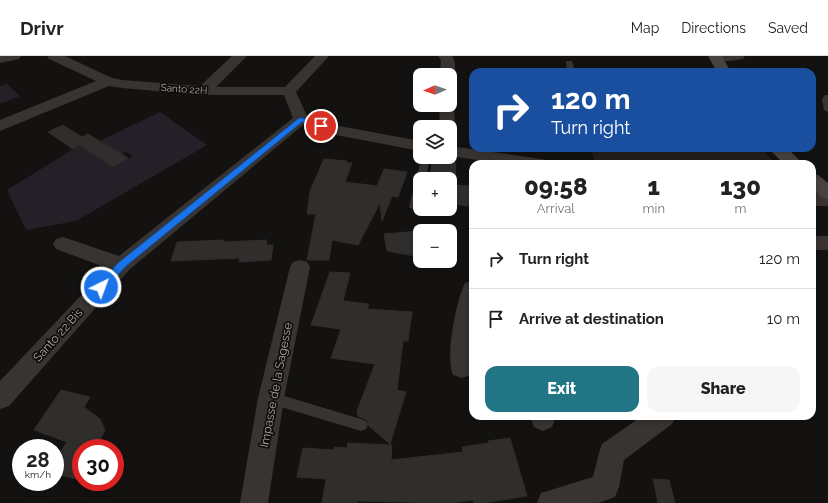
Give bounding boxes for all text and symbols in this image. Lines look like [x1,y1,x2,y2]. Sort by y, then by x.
text: Drivr [20,17,64,39]
text: Map [631,20,659,36]
text: Directions [681,20,746,36]
text: Saved [768,20,808,36]
north arrow [413,68,457,112]
map controls [413,68,457,268]
street label: Santo 22H [160,82,208,96]
text: 120 m [551,83,631,116]
icon: right [485,84,537,136]
pin [304,109,338,143]
icon: arrive [310,115,332,137]
text: Turn right [551,117,630,138]
button: layers [413,120,457,164]
button: + [413,172,457,216]
text: 09:58 [524,172,588,201]
text: 1 [648,172,660,201]
text: 130 [720,172,761,201]
text: Arrival [537,201,575,216]
text: min [643,201,665,216]
text: m [735,201,746,216]
button: − [413,224,457,268]
icon: right [485,248,507,270]
text: Turn right [519,250,589,268]
text: 120 m [759,250,800,268]
position arrow [80,266,122,308]
street label: Santo 22 Bis [30,305,86,365]
icon: arrive [485,308,507,330]
text: Arrive at destination [519,310,664,328]
text: 10 m [767,310,800,328]
street label: Impasse de la Sagesse [257,321,295,449]
button: Exit [485,366,639,412]
button: Share [647,366,800,412]
speed limit sign: 30 [72,439,124,491]
text: 28 [26,448,50,472]
text: km/h [25,469,51,480]

